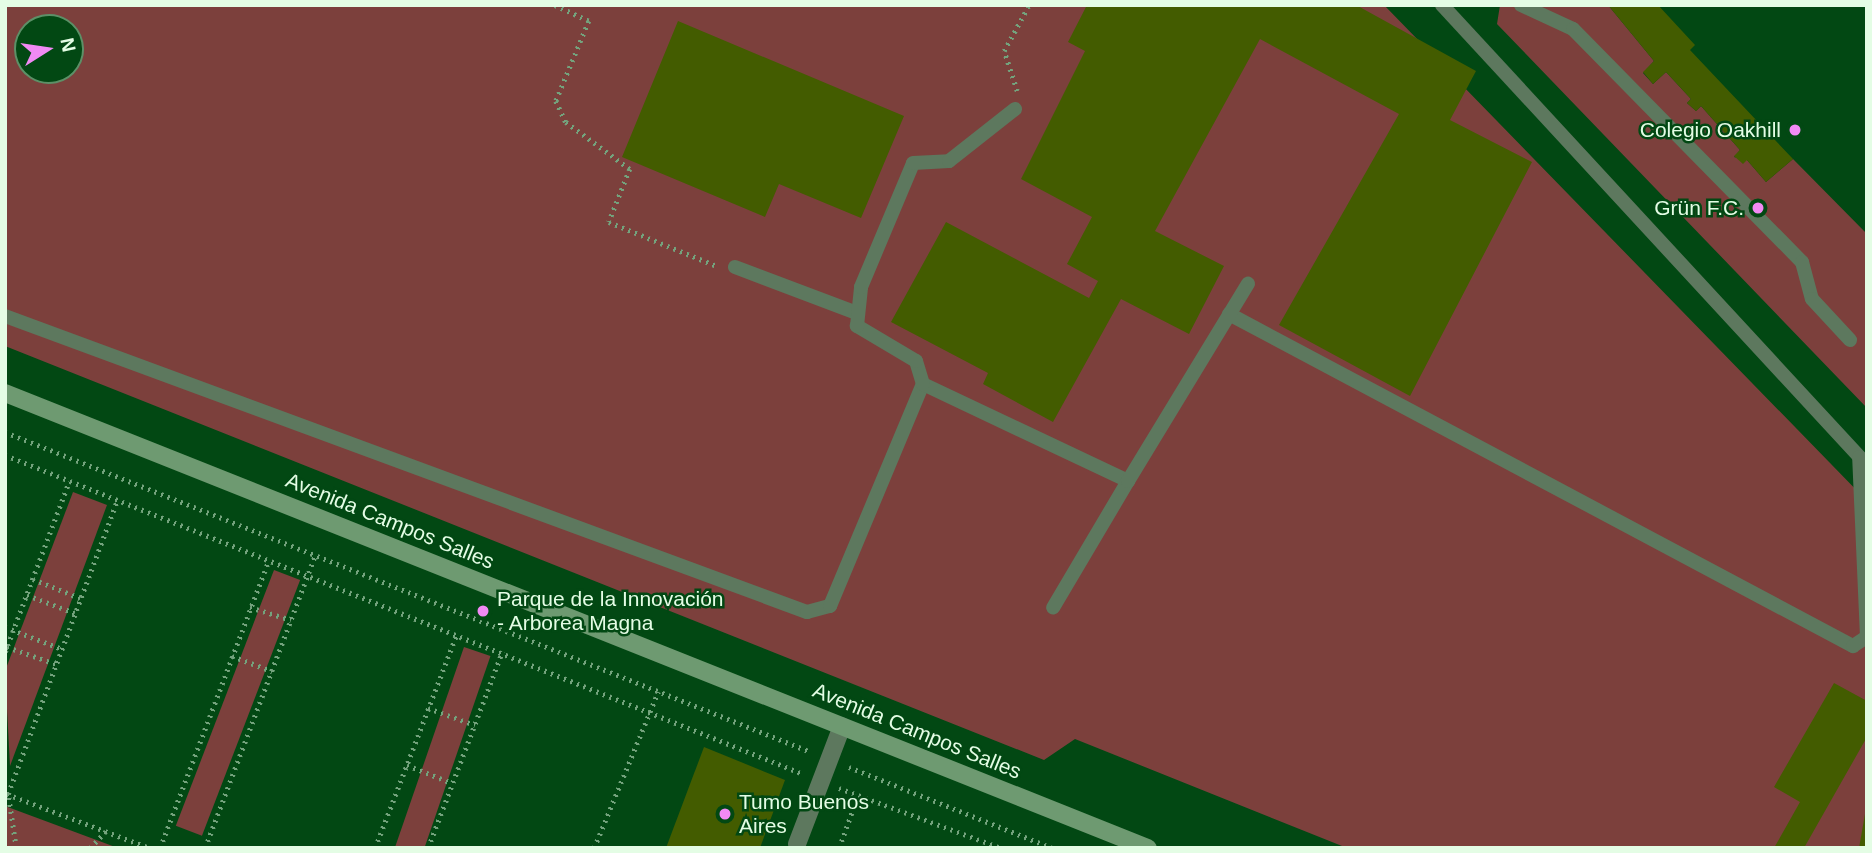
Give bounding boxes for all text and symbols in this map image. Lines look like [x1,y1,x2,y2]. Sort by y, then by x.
north arrow [14,14,84,84]
text: N [56,36,80,54]
place label: Colegio Oakhill [1640,117,1781,143]
marker: Colegio Oakhill [1787,122,1803,138]
place label: Grün F.C. [1654,195,1744,221]
marker: Grün F.C. [1750,200,1766,216]
street label: Avenida Campos Salles [282,468,498,574]
place label: Parque de la Innovación - Arborea Magna [497,586,723,636]
marker: Parque de la Innovación - Arborea Magna [475,603,491,619]
street label: Avenida Campos Salles [809,678,1025,784]
place label: Tumo Buenos Aires [739,789,869,839]
marker: Tumo Buenos Aires [717,806,733,822]

